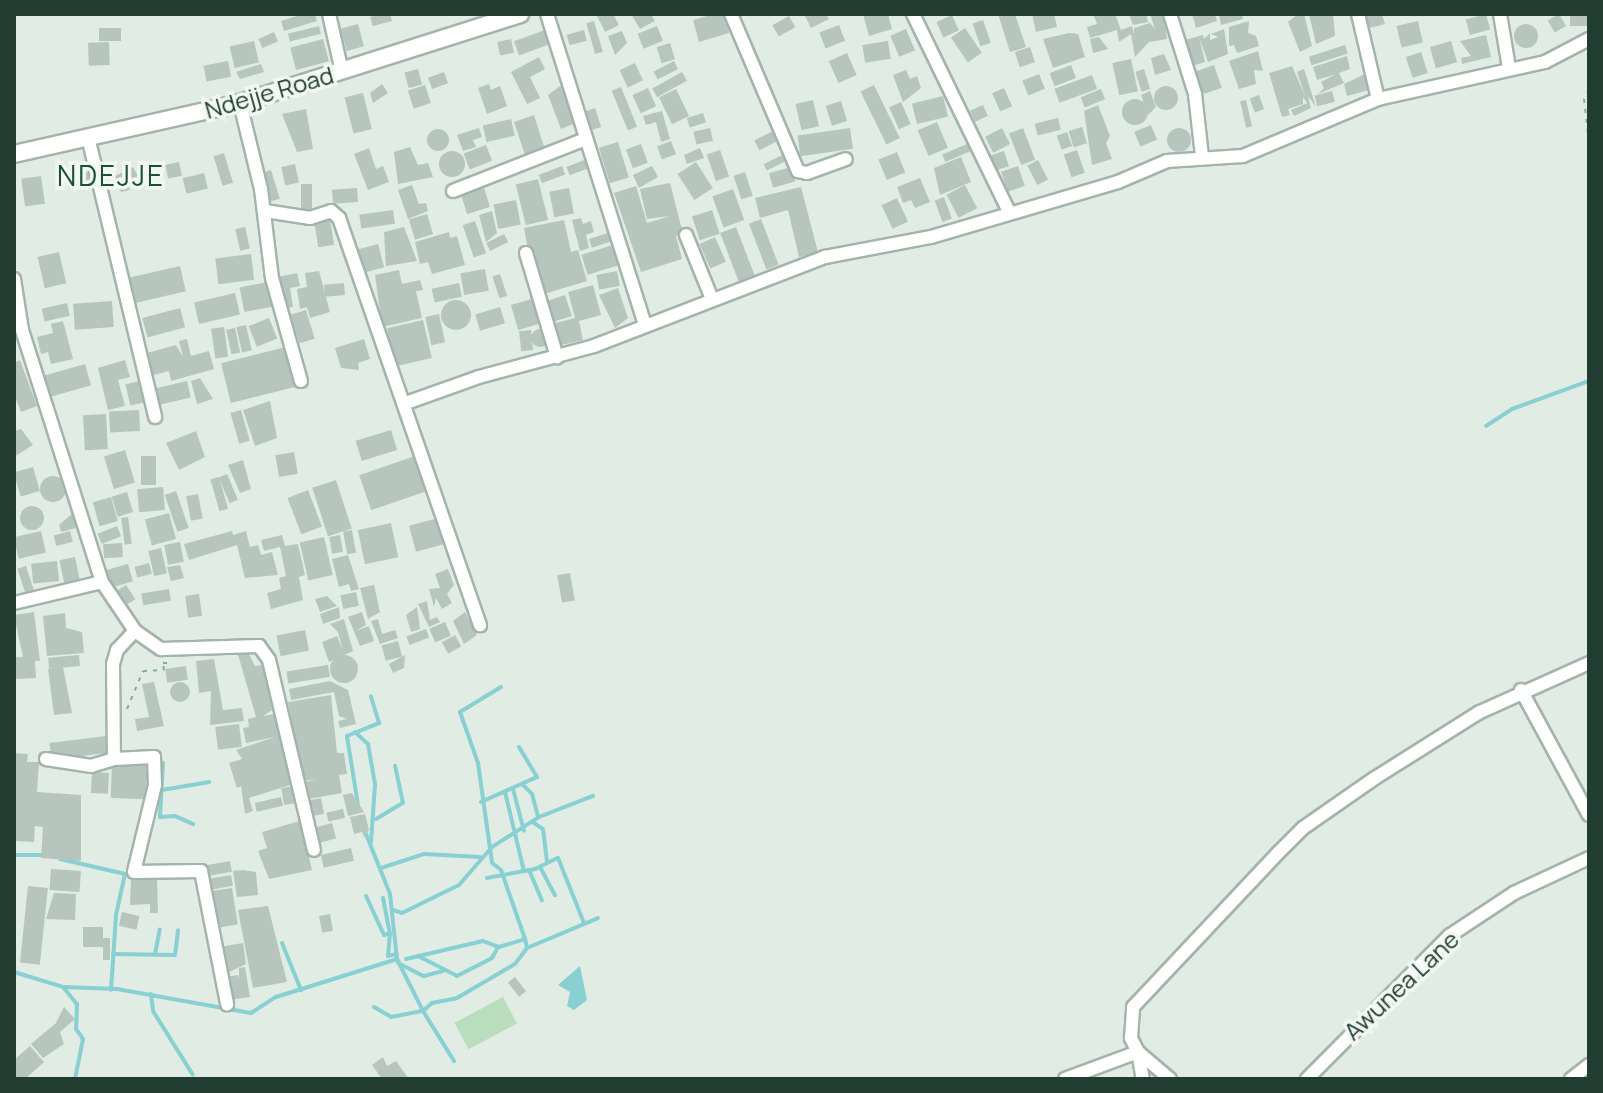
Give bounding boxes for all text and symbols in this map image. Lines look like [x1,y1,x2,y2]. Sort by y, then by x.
street label: Ndejje Road [201,60,337,124]
district label: NDEJJE [57,158,165,192]
street label: Awunea Lane [1337,924,1465,1046]

